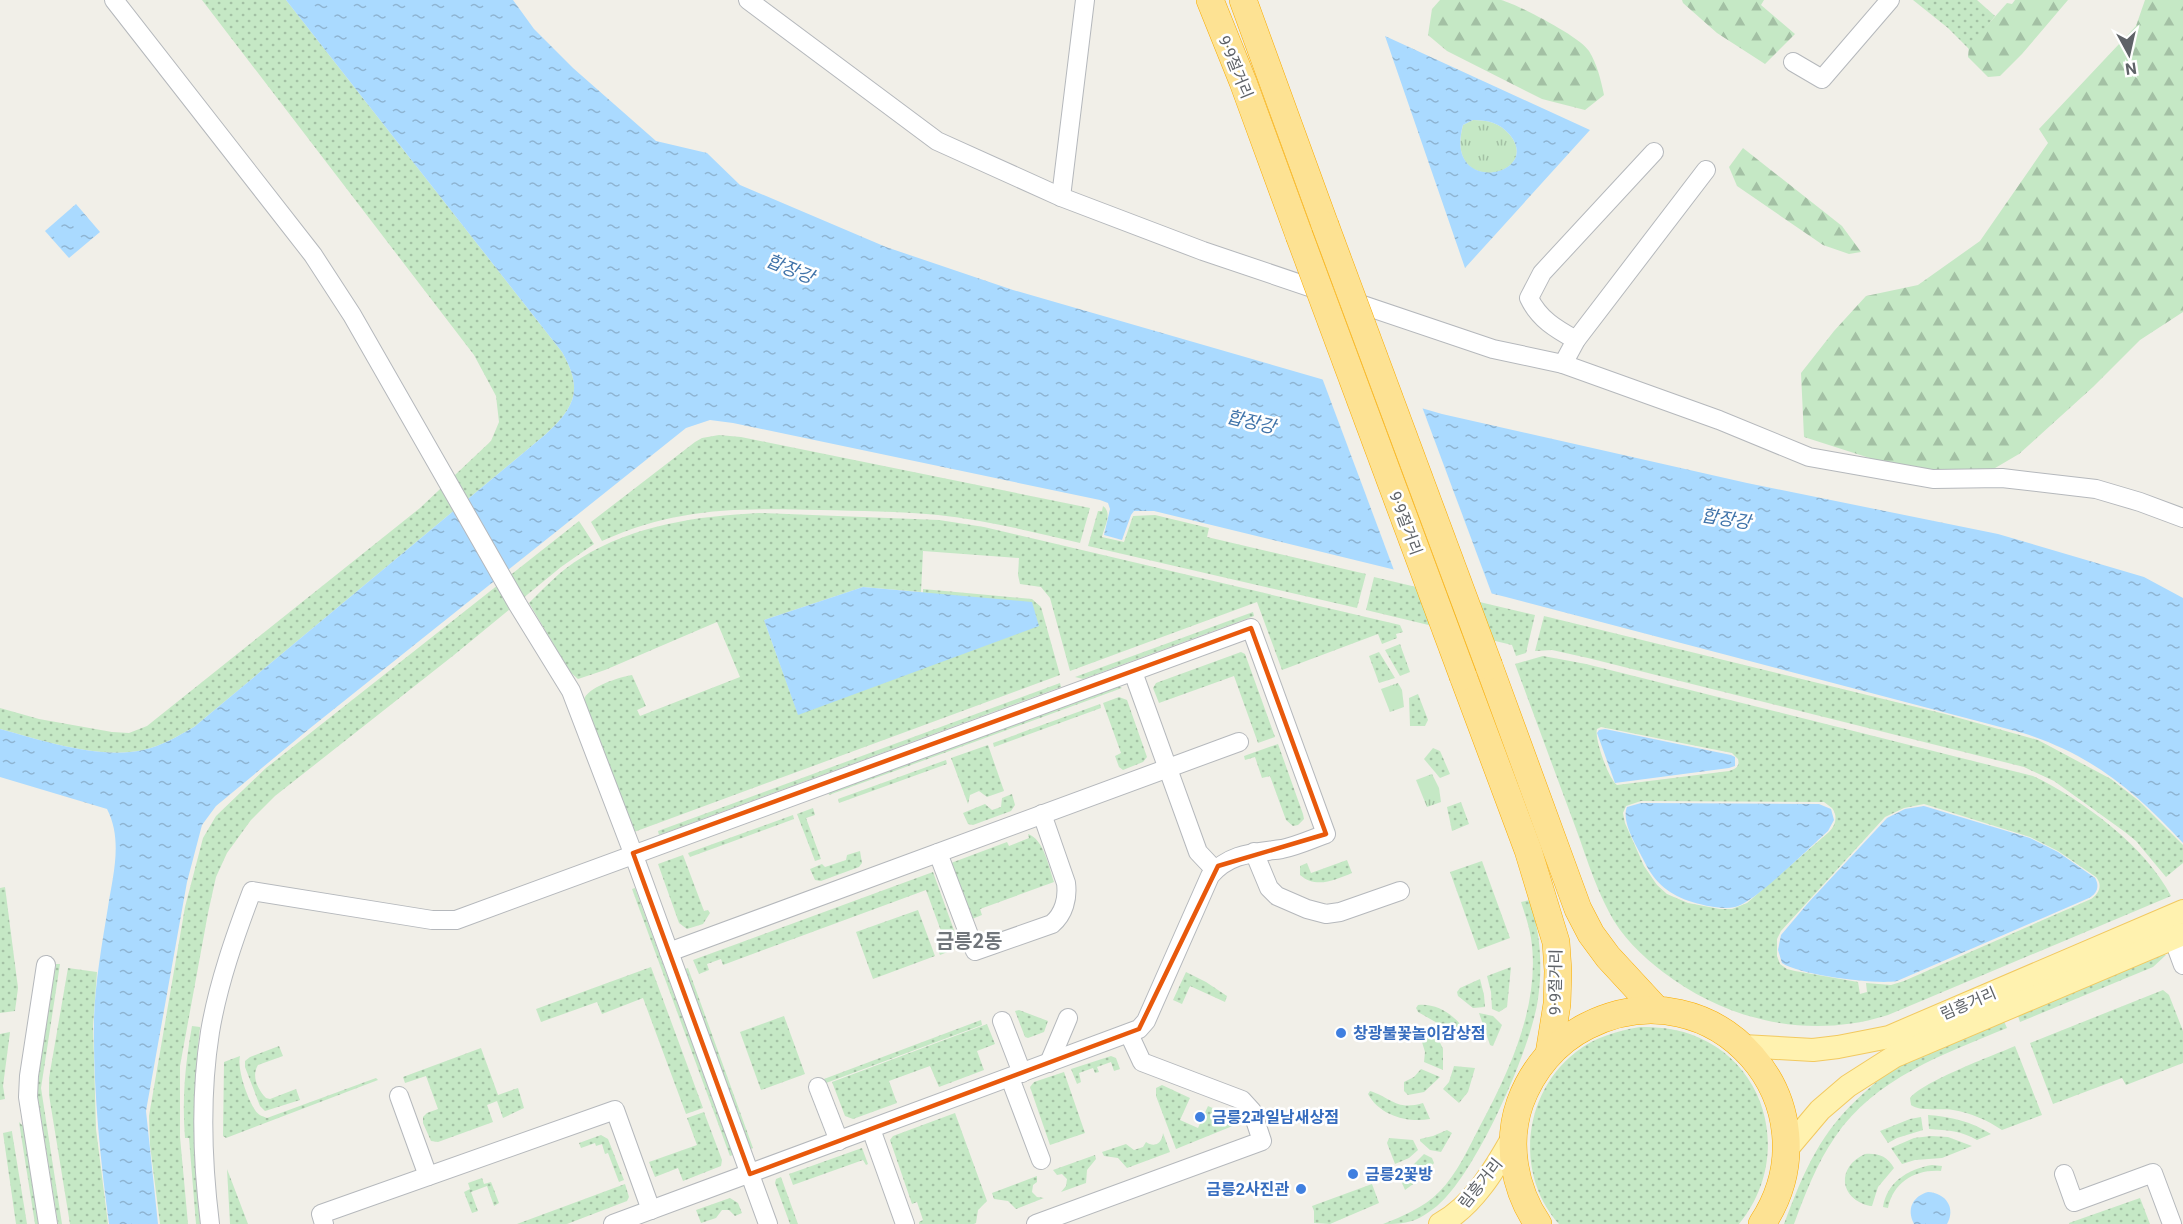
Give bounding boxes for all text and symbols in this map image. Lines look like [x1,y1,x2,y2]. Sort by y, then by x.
north arrow [2099,24,2159,84]
street label: 9·9절거리 [1214,33,1257,101]
text: N [2124,58,2138,79]
water label: 합장강 [763,249,819,288]
water label: 합장강 [1225,406,1280,438]
street label: 9·9절거리 [1385,489,1426,558]
water label: 합장강 [1700,504,1755,533]
district label: 금릉2동 [936,929,1002,953]
street label: 9·9절거리 [1545,949,1566,1015]
street label: 림흥거리 [1937,983,1999,1024]
place label: 창광불꽃놀이감상점 [1353,1024,1485,1043]
marker: 창광불꽃놀이감상점 [1334,1026,1348,1040]
place label: 금릉2과일남새상점 [1212,1108,1339,1127]
marker: 금릉2과일남새상점 [1193,1110,1207,1124]
street label: 림흥거리 [1454,1154,1506,1212]
place label: 금릉2꽃방 [1365,1165,1433,1184]
marker: 금릉2꽃방 [1346,1167,1360,1181]
place label: 금릉2사진관 [1206,1180,1289,1199]
marker: 금릉2사진관 [1294,1182,1308,1196]

